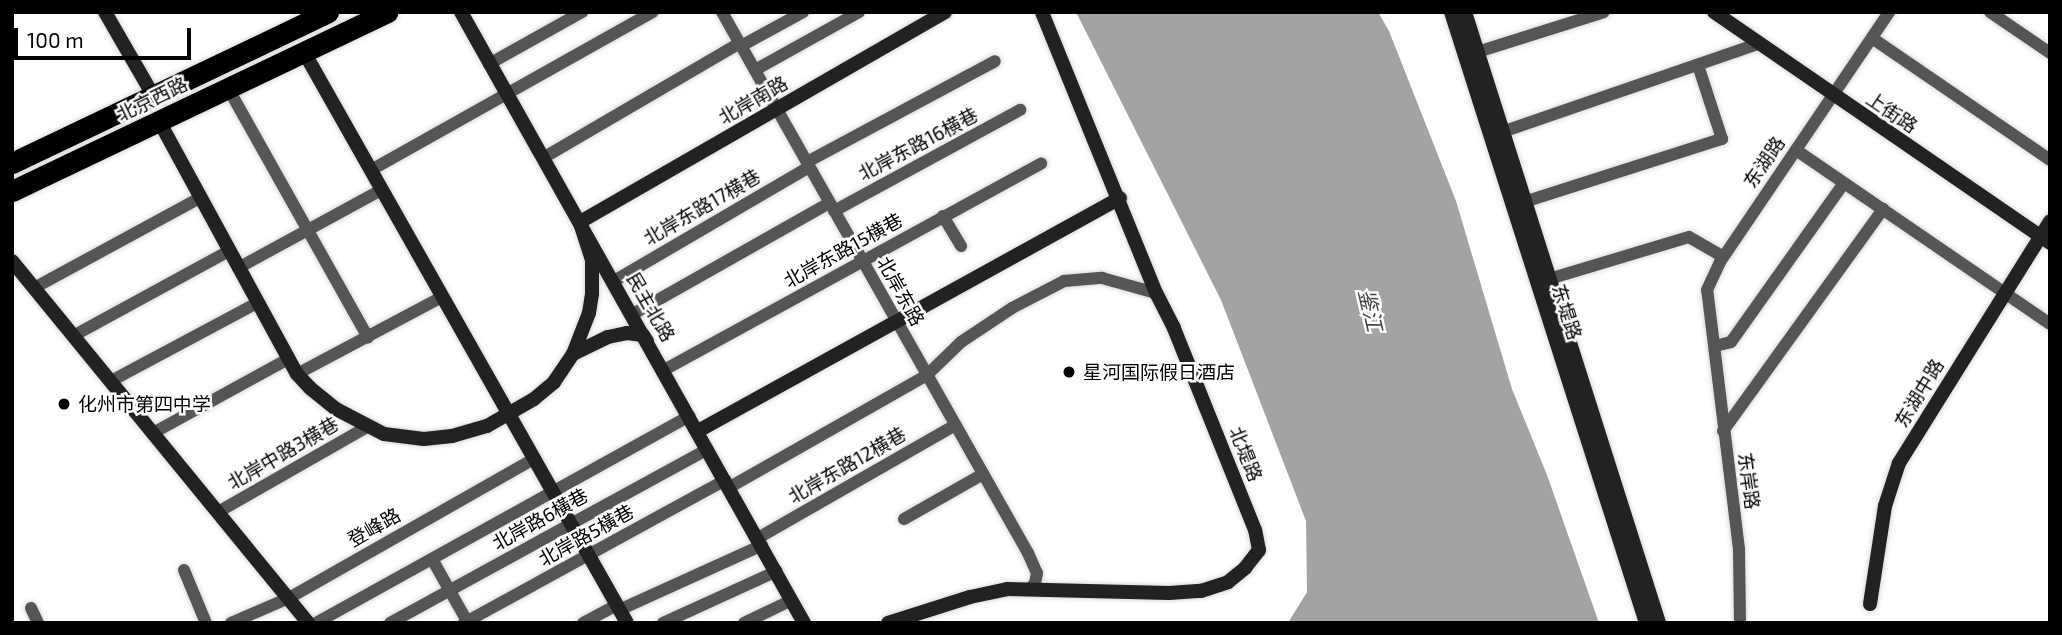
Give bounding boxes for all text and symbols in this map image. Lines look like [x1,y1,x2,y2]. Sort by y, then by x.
scale bar [18,14,194,58]
text: 100 m [27,27,84,52]
street label: 北岸南路 [714,71,792,129]
street label: 北京西路 [113,72,191,126]
street label: 上街路 [1862,87,1922,137]
street label: 北岸东路16横巷 [854,103,982,185]
street label: 东湖路 [1739,132,1789,192]
street label: 北岸东路17横巷 [639,164,765,250]
street label: 北岸东路15横巷 [780,208,906,292]
street label: 北岸东路 [873,252,929,330]
street label: 民主北路 [622,268,680,346]
street label: 东堤路 [1547,281,1587,343]
water label: 鉴江 [1354,287,1388,333]
street label: 东湖中路 [1890,355,1948,431]
place label: 星河国际假日酒店 [1083,361,1235,383]
marker: 星河国际假日酒店 [1061,364,1077,380]
place label: 化州市第四中学 [78,393,211,415]
marker: 化州市第四中学 [56,396,72,412]
street label: 北岸中路3横巷 [223,412,343,494]
street label: 北岸东路12横巷 [784,422,910,508]
street label: 北堤路 [1225,423,1267,485]
street label: 东岸路 [1734,451,1764,511]
street label: 北岸路6橫巷 [488,483,592,555]
street label: 北岸路5橫巷 [534,500,638,570]
street label: 登峰路 [344,503,404,551]

